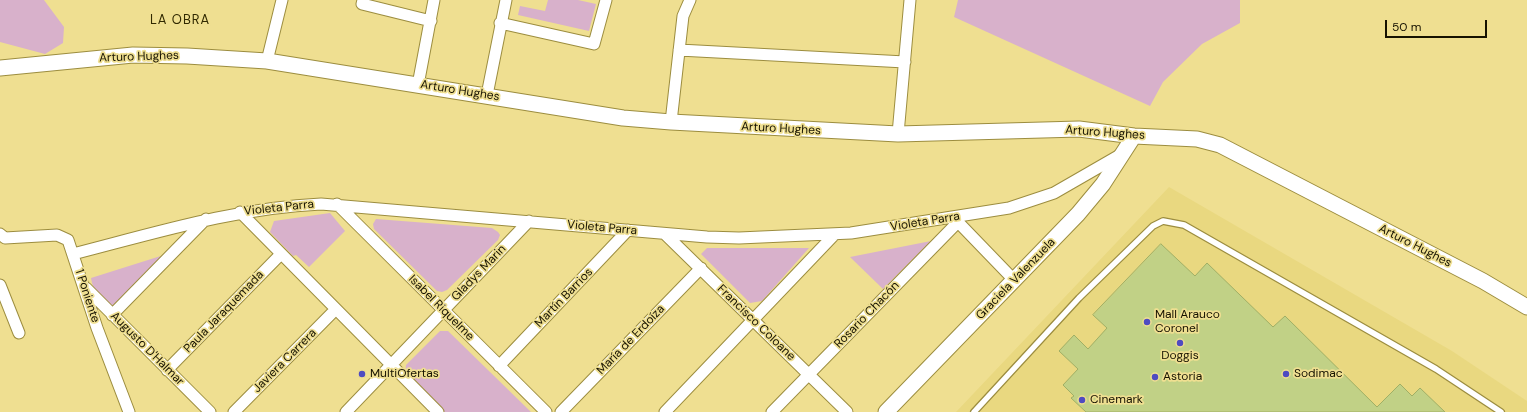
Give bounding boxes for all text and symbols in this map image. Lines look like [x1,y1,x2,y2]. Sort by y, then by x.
scale bar [1387,12,1489,38]
district label: LA OBRA [150,13,210,29]
text: 50 m [1392,19,1421,35]
street label: Arturo Hughes [99,48,179,66]
street label: Arturo Hughes [419,78,501,104]
street label: Arturo Hughes [741,120,821,138]
street label: Arturo Hughes [1065,123,1145,143]
street label: Violeta Parra [243,197,315,219]
street label: Violeta Parra [889,209,961,235]
street label: Violeta Parra [566,218,638,238]
street label: Arturo Hughes [1376,221,1454,271]
street label: Graciela Valenzuela [973,235,1059,323]
street label: Gladys Marin [449,242,509,304]
street label: Martín Barrios [532,265,596,331]
street label: 1 Poniente [72,267,102,325]
street label: Paula Jaraquemada [181,268,267,356]
street label: Isabel Riquelme [405,272,477,344]
street label: Rosario Chacón [832,279,902,351]
street label: Francisco Coloane [714,282,798,364]
street label: María de Erdoíza [594,302,668,378]
place label: Mall Arauco Coronel [1155,308,1220,336]
street label: Augusto D'Halmar [107,309,187,389]
marker: Mall Arauco Coronel [1142,317,1152,327]
street label: Javiera Carrera [250,326,320,396]
marker: Doggis [1175,338,1185,348]
place label: Doggis [1161,349,1199,363]
place label: MultiOfertas [370,367,439,381]
place label: Sodimac [1294,367,1343,381]
marker: MultiOfertas [357,369,367,379]
marker: Sodimac [1281,369,1291,379]
place label: Astoria [1163,370,1202,384]
marker: Astoria [1150,372,1160,382]
place label: Cinemark [1090,393,1143,407]
marker: Cinemark [1077,395,1087,405]

